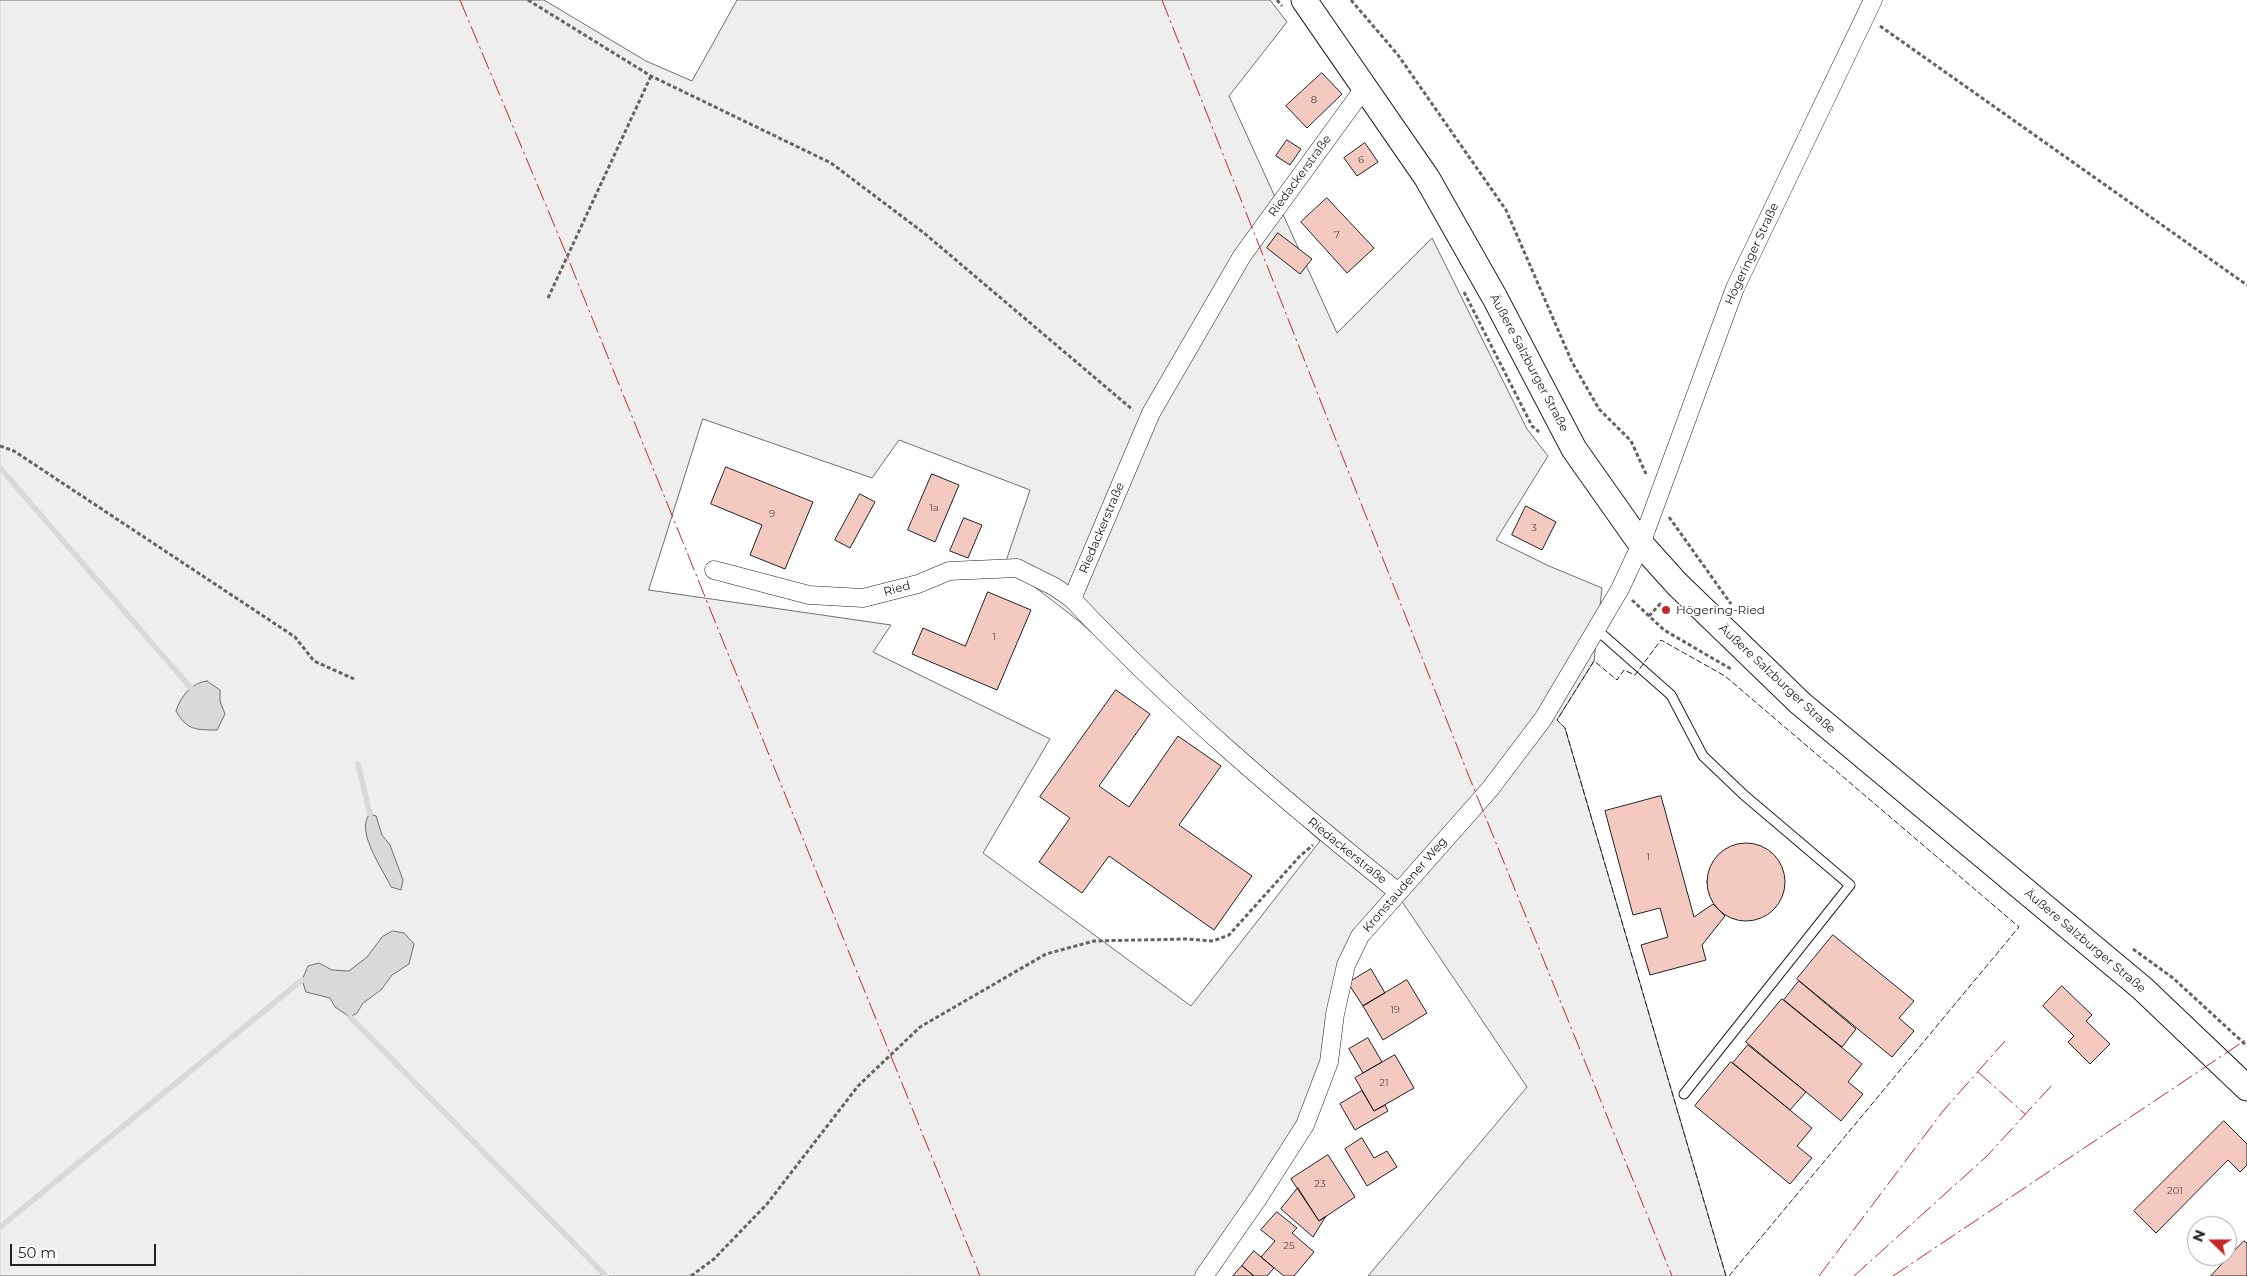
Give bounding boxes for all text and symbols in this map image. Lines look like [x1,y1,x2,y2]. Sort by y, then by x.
house number: 8 [1311,94,1317,106]
street label: Riedackerstraße [1266,132,1334,220]
house number: 6 [1358,154,1364,166]
street label: Högeringer Straße [1722,201,1782,307]
house number: 7 [1334,229,1340,241]
street label: Äußere Salzburger Straße [1487,292,1571,434]
street label: Riedackerstraße [1076,480,1128,576]
house number: 1a [929,502,939,514]
house number: 9 [769,508,775,520]
house number: 3 [1531,522,1537,534]
street label: Ried [882,579,912,599]
place label: Högering-Ried [1676,603,1765,617]
marker: Högering-Ried [1660,604,1672,616]
street label: Äußere Salzburger Straße [1716,621,1838,737]
house number: 1 [992,631,996,643]
street label: Riedackerstraße [1305,815,1389,887]
street label: Kronstaudener Weg [1360,835,1450,935]
house number: 1 [1646,851,1650,863]
street label: Äußere Salzburger Straße [2021,886,2149,996]
house number: 19 [1390,1004,1400,1016]
house number: 21 [1379,1077,1389,1089]
house number: 23 [1314,1178,1326,1190]
house number: 201 [2167,1185,2183,1197]
north arrow [2187,1216,2237,1266]
text: N [2189,1227,2209,1244]
scale bar [12,1234,159,1266]
house number: 25 [1283,1240,1295,1252]
text: 50 m [18,1243,56,1262]

